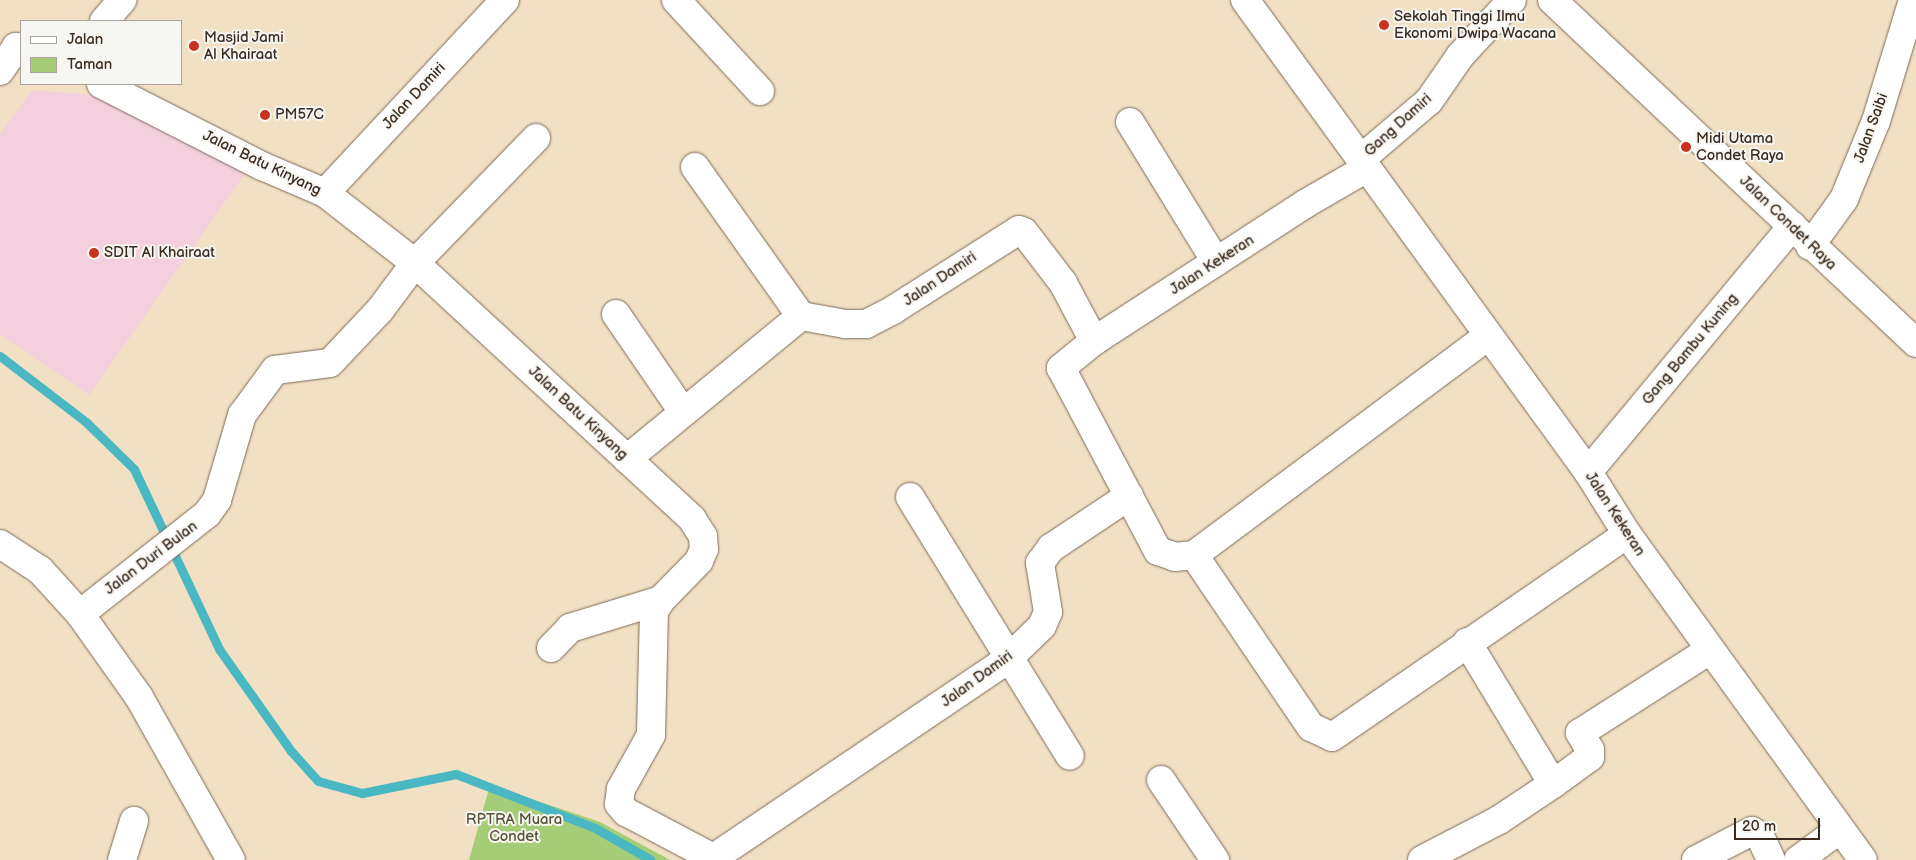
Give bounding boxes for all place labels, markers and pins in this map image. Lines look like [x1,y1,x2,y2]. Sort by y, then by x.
place label: Sekolah Tinggi Ilmu Ekonomi Dwipa Wacana [1394,7,1557,42]
marker: Sekolah Tinggi Ilmu Ekonomi Dwipa Wacana [1378,19,1390,31]
place label: Masjid Jami Al Khairaat [204,28,285,63]
marker: Masjid Jami Al Khairaat [188,40,200,52]
place label: PM57C [275,106,324,124]
marker: PM57C [259,109,271,121]
place label: Midi Utama Condet Raya [1696,129,1784,164]
marker: Midi Utama Condet Raya [1680,141,1692,153]
place label: SDIT Al Khairaat [104,244,215,262]
marker: SDIT Al Khairaat [88,247,100,259]

